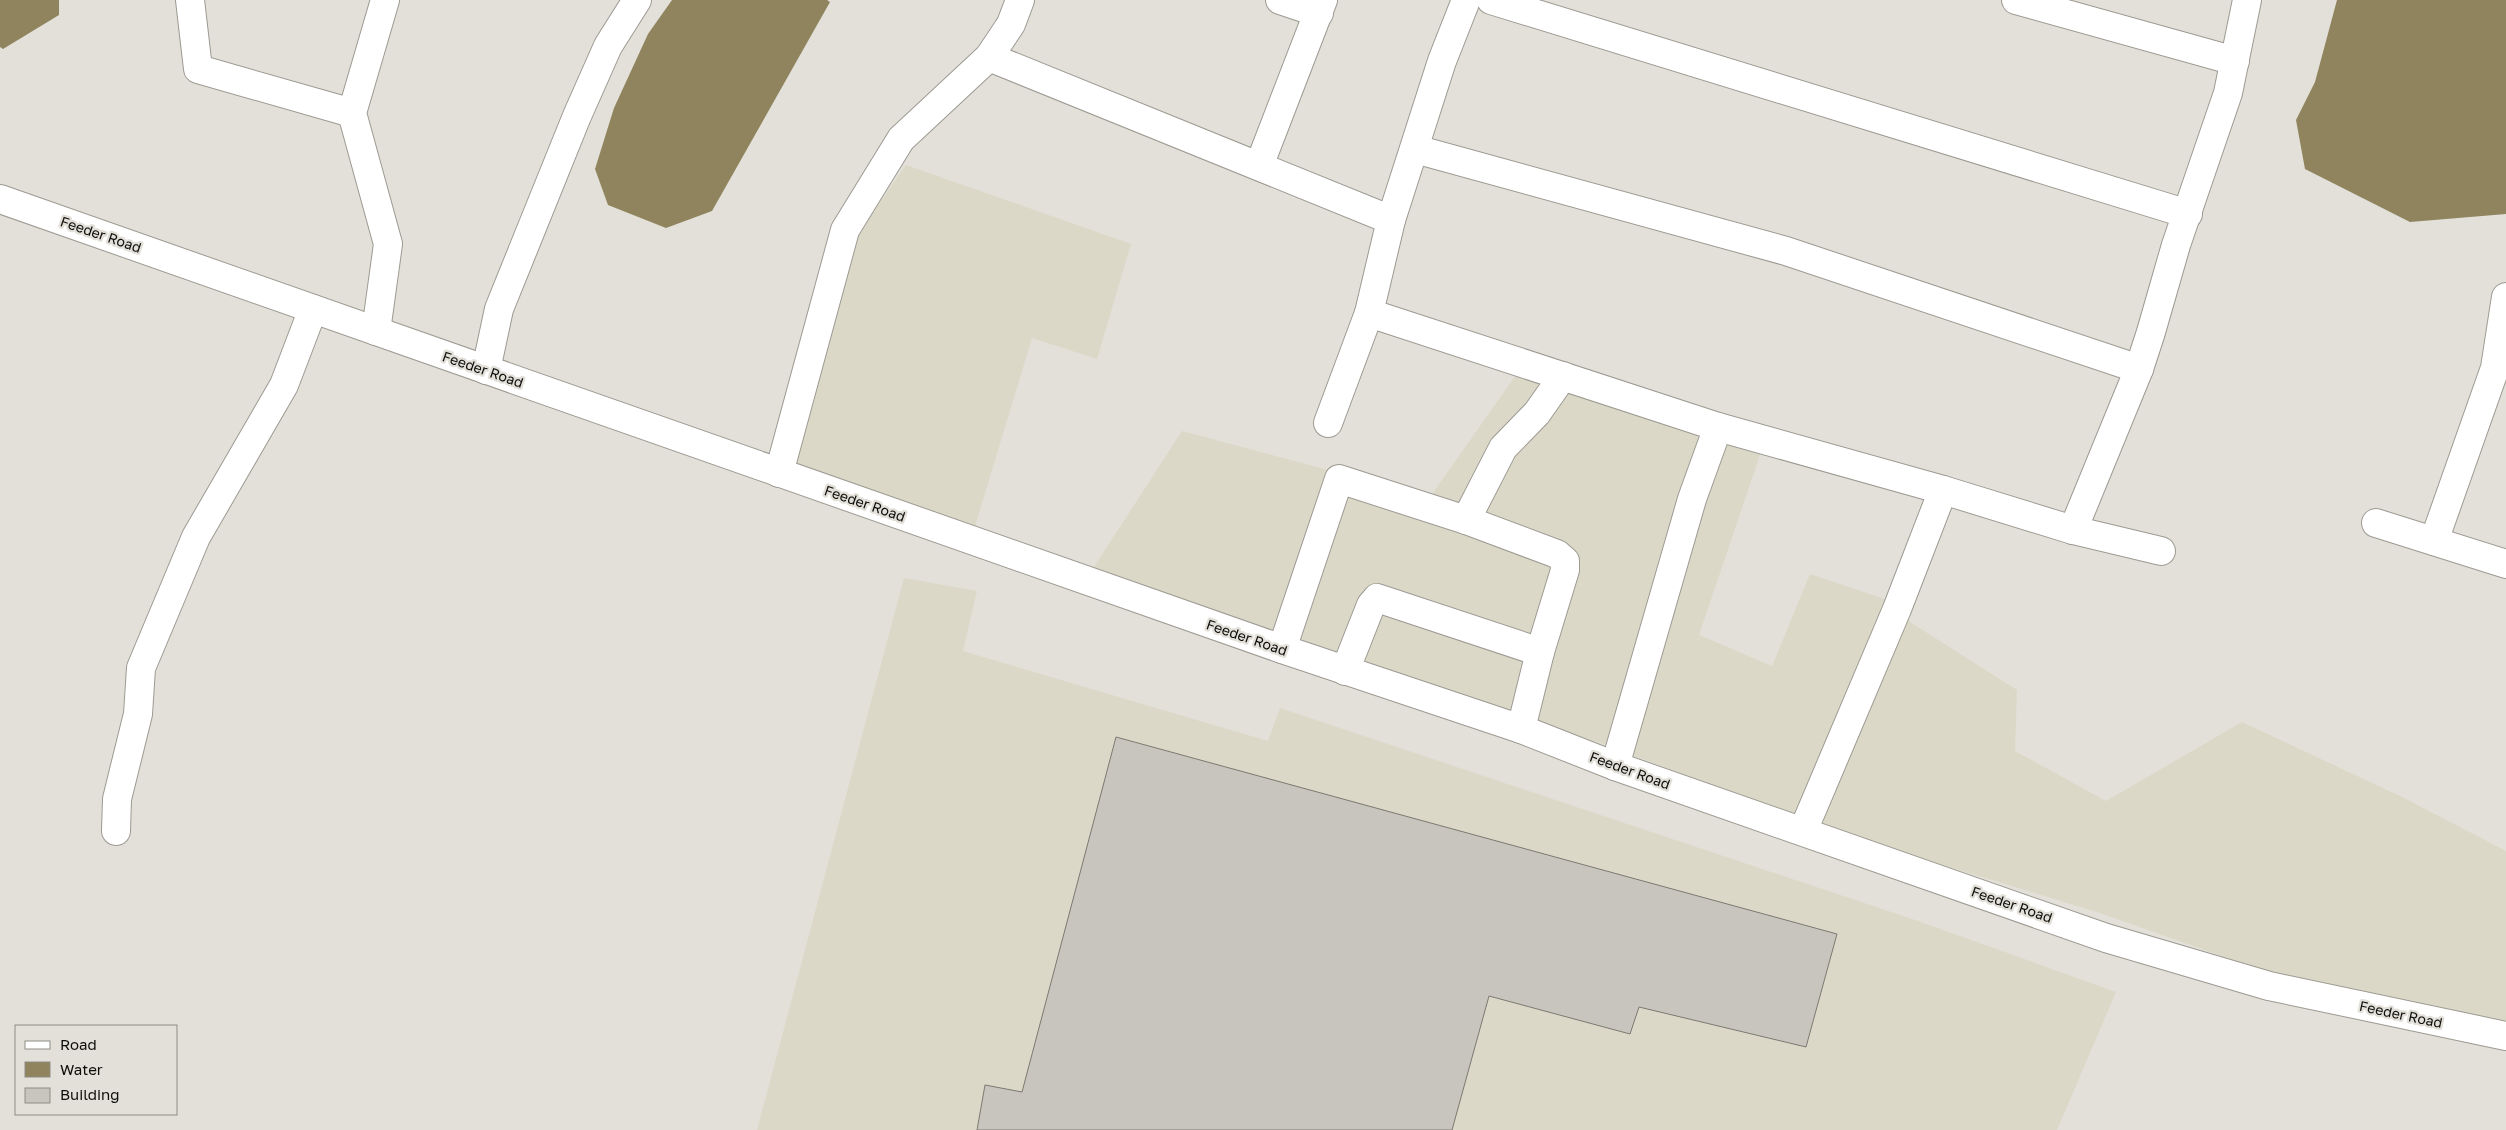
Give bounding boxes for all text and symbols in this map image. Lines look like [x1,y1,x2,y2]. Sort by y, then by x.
street label: Feeder Road [58,212,144,256]
street label: Feeder Road [440,347,526,391]
street label: Feeder Road [822,481,908,525]
street label: Feeder Road [1204,615,1290,659]
street label: Feeder Road [1587,748,1673,792]
street label: Feeder Road [1969,882,2055,926]
street label: Feeder Road [2358,997,2444,1031]
legend [15,1025,178,1115]
text: Road [60,1035,97,1053]
text: Water [60,1060,103,1078]
text: Building [60,1085,120,1103]

